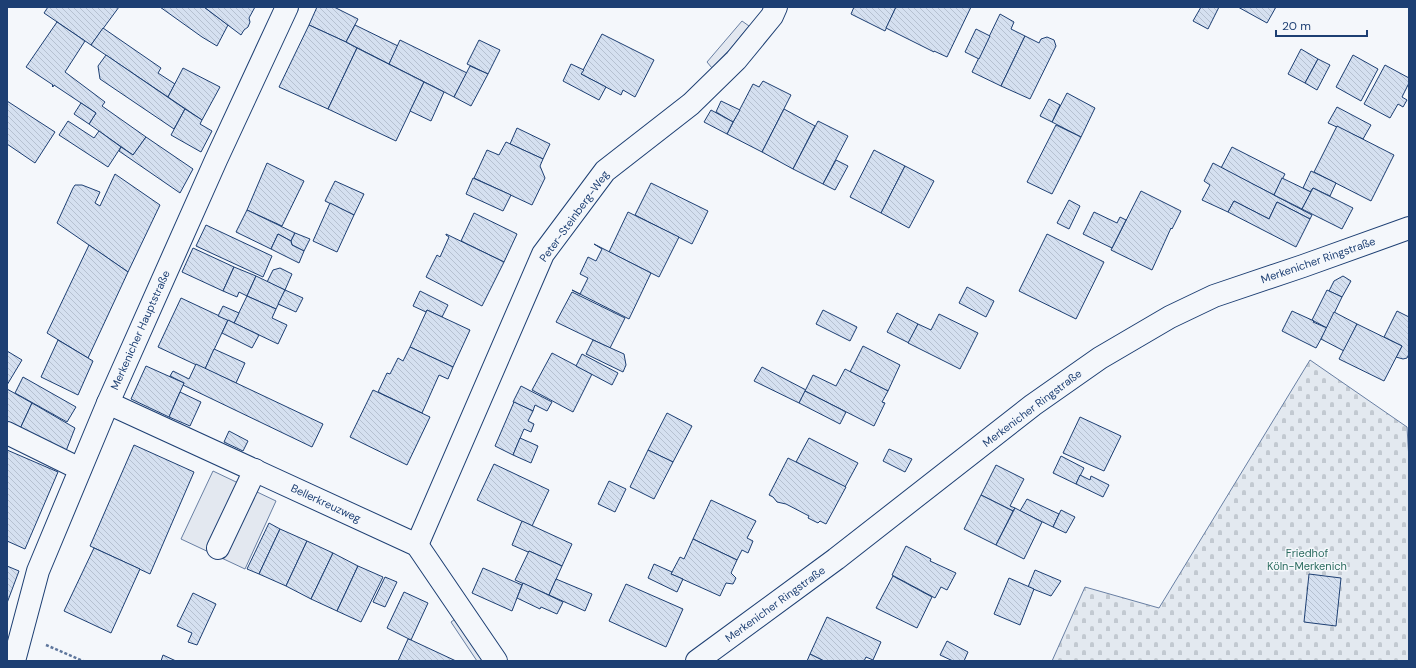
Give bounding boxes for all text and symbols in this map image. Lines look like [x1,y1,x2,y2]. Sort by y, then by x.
scale bar [1276,12,1367,38]
text: 20 m [1282,18,1311,34]
street label: Peter-Steinberg-Weg [536,168,612,264]
street label: Merkenicher Ringstraße [1259,234,1377,286]
street label: Merkenicher Hauptstraße [107,268,173,392]
street label: Merkenicher Ringstraße [980,366,1084,450]
street label: Bellerkreuzweg [289,481,363,525]
park label: Friedhof Köln-Merkenich [1267,546,1347,573]
street label: Merkenicher Ringstraße [722,563,828,645]

